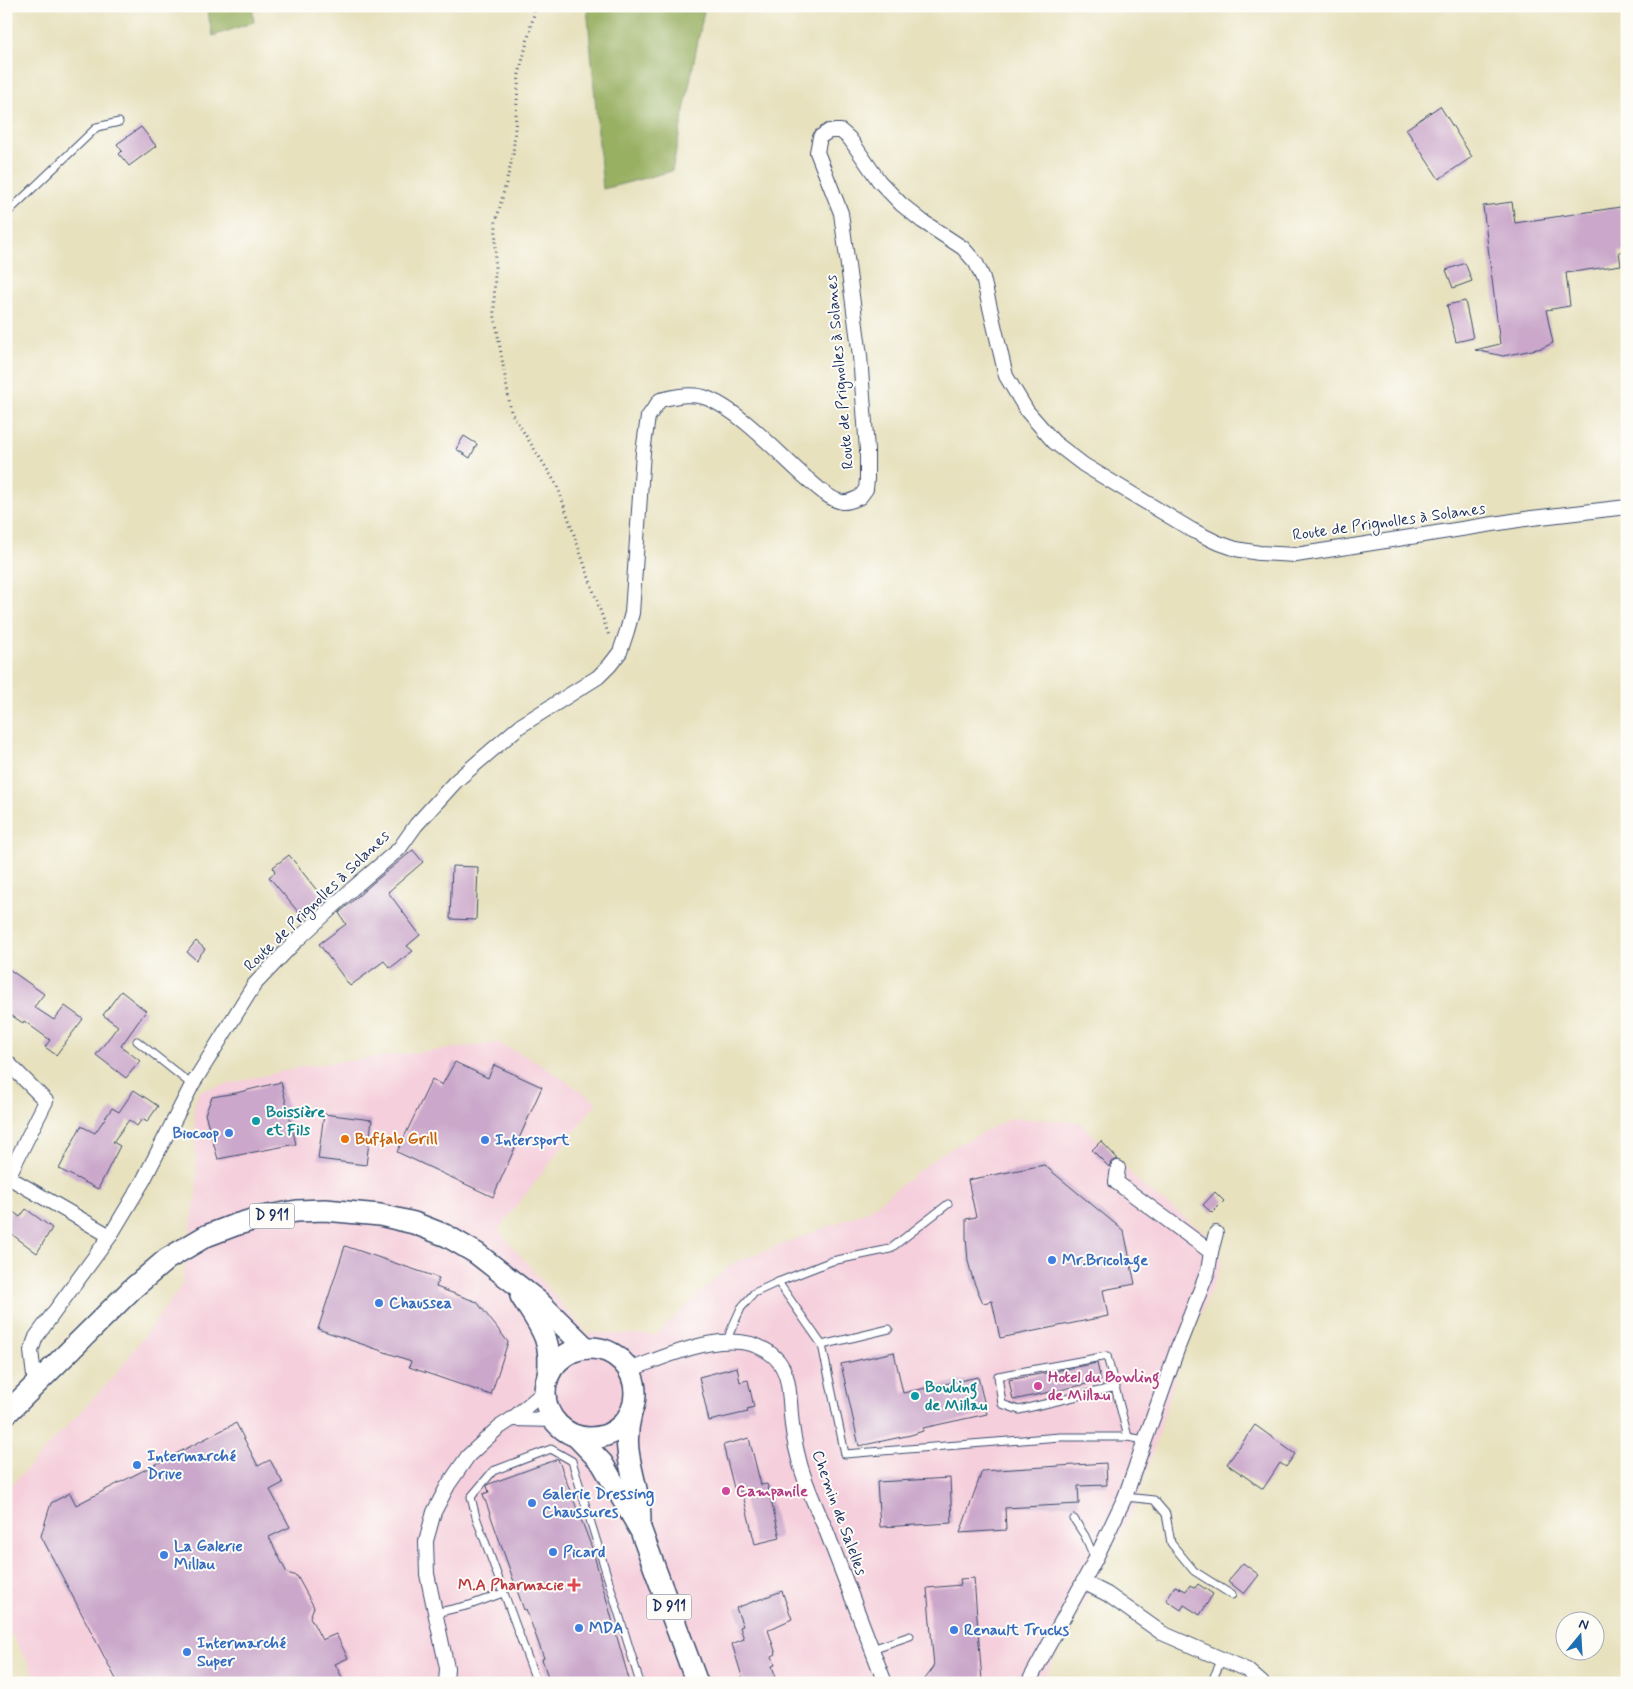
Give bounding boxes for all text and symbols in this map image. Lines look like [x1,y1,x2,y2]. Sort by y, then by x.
street label: Route de Prignolles à Solanes [821,274,860,470]
street label: Route de Prignolles à Solanes [1291,498,1487,547]
street label: Route de Prignolles à Solanes [240,826,395,977]
place label: Boissière et Fils [266,1102,325,1141]
marker: Boissière et Fils [250,1115,262,1127]
place label: Biocoop [172,1123,220,1144]
marker: Biocoop [223,1127,235,1139]
place label: Buffalo Grill [355,1129,438,1150]
place label: Intersport [495,1130,570,1151]
marker: Buffalo Grill [339,1133,351,1145]
marker: Intersport [479,1134,491,1146]
road number: D 911 [250,1204,294,1228]
place label: Mr.Bricolage [1062,1250,1148,1273]
marker: Mr.Bricolage [1046,1254,1058,1266]
place label: Chaussea [389,1293,452,1314]
marker: Chaussea [373,1297,385,1309]
place label: Hotel du Bowling de Millau [1048,1367,1159,1406]
place label: Bowling de Millau [925,1377,988,1416]
marker: Hotel du Bowling de Millau [1032,1380,1044,1392]
marker: Bowling de Millau [909,1390,921,1402]
place label: Intermarché Drive [147,1446,237,1485]
street label: Chemin de Salelles [807,1447,871,1579]
marker: Intermarché Drive [131,1459,143,1471]
place label: Campanile [736,1481,808,1502]
place label: Galerie Dressing Chaussures [542,1484,654,1523]
marker: Campanile [720,1485,732,1497]
marker: Galerie Dressing Chaussures [526,1497,538,1509]
place label: La Galerie Millau [174,1536,243,1575]
place label: Picard [563,1542,605,1563]
marker: Picard [547,1546,559,1558]
marker: La Galerie Millau [158,1549,170,1561]
place label: M.A Pharmacie [458,1575,564,1596]
marker: M.A Pharmacie [568,1579,580,1591]
road number: D 911 [646,1594,692,1620]
north arrow [1556,1612,1606,1662]
text: N [1576,1615,1591,1635]
place label: MDA [589,1618,623,1639]
place label: Renault Trucks [964,1620,1070,1641]
marker: MDA [573,1622,585,1634]
marker: Renault Trucks [948,1624,960,1636]
place label: Intermarché Super [197,1633,287,1672]
marker: Intermarché Super [181,1646,193,1658]

